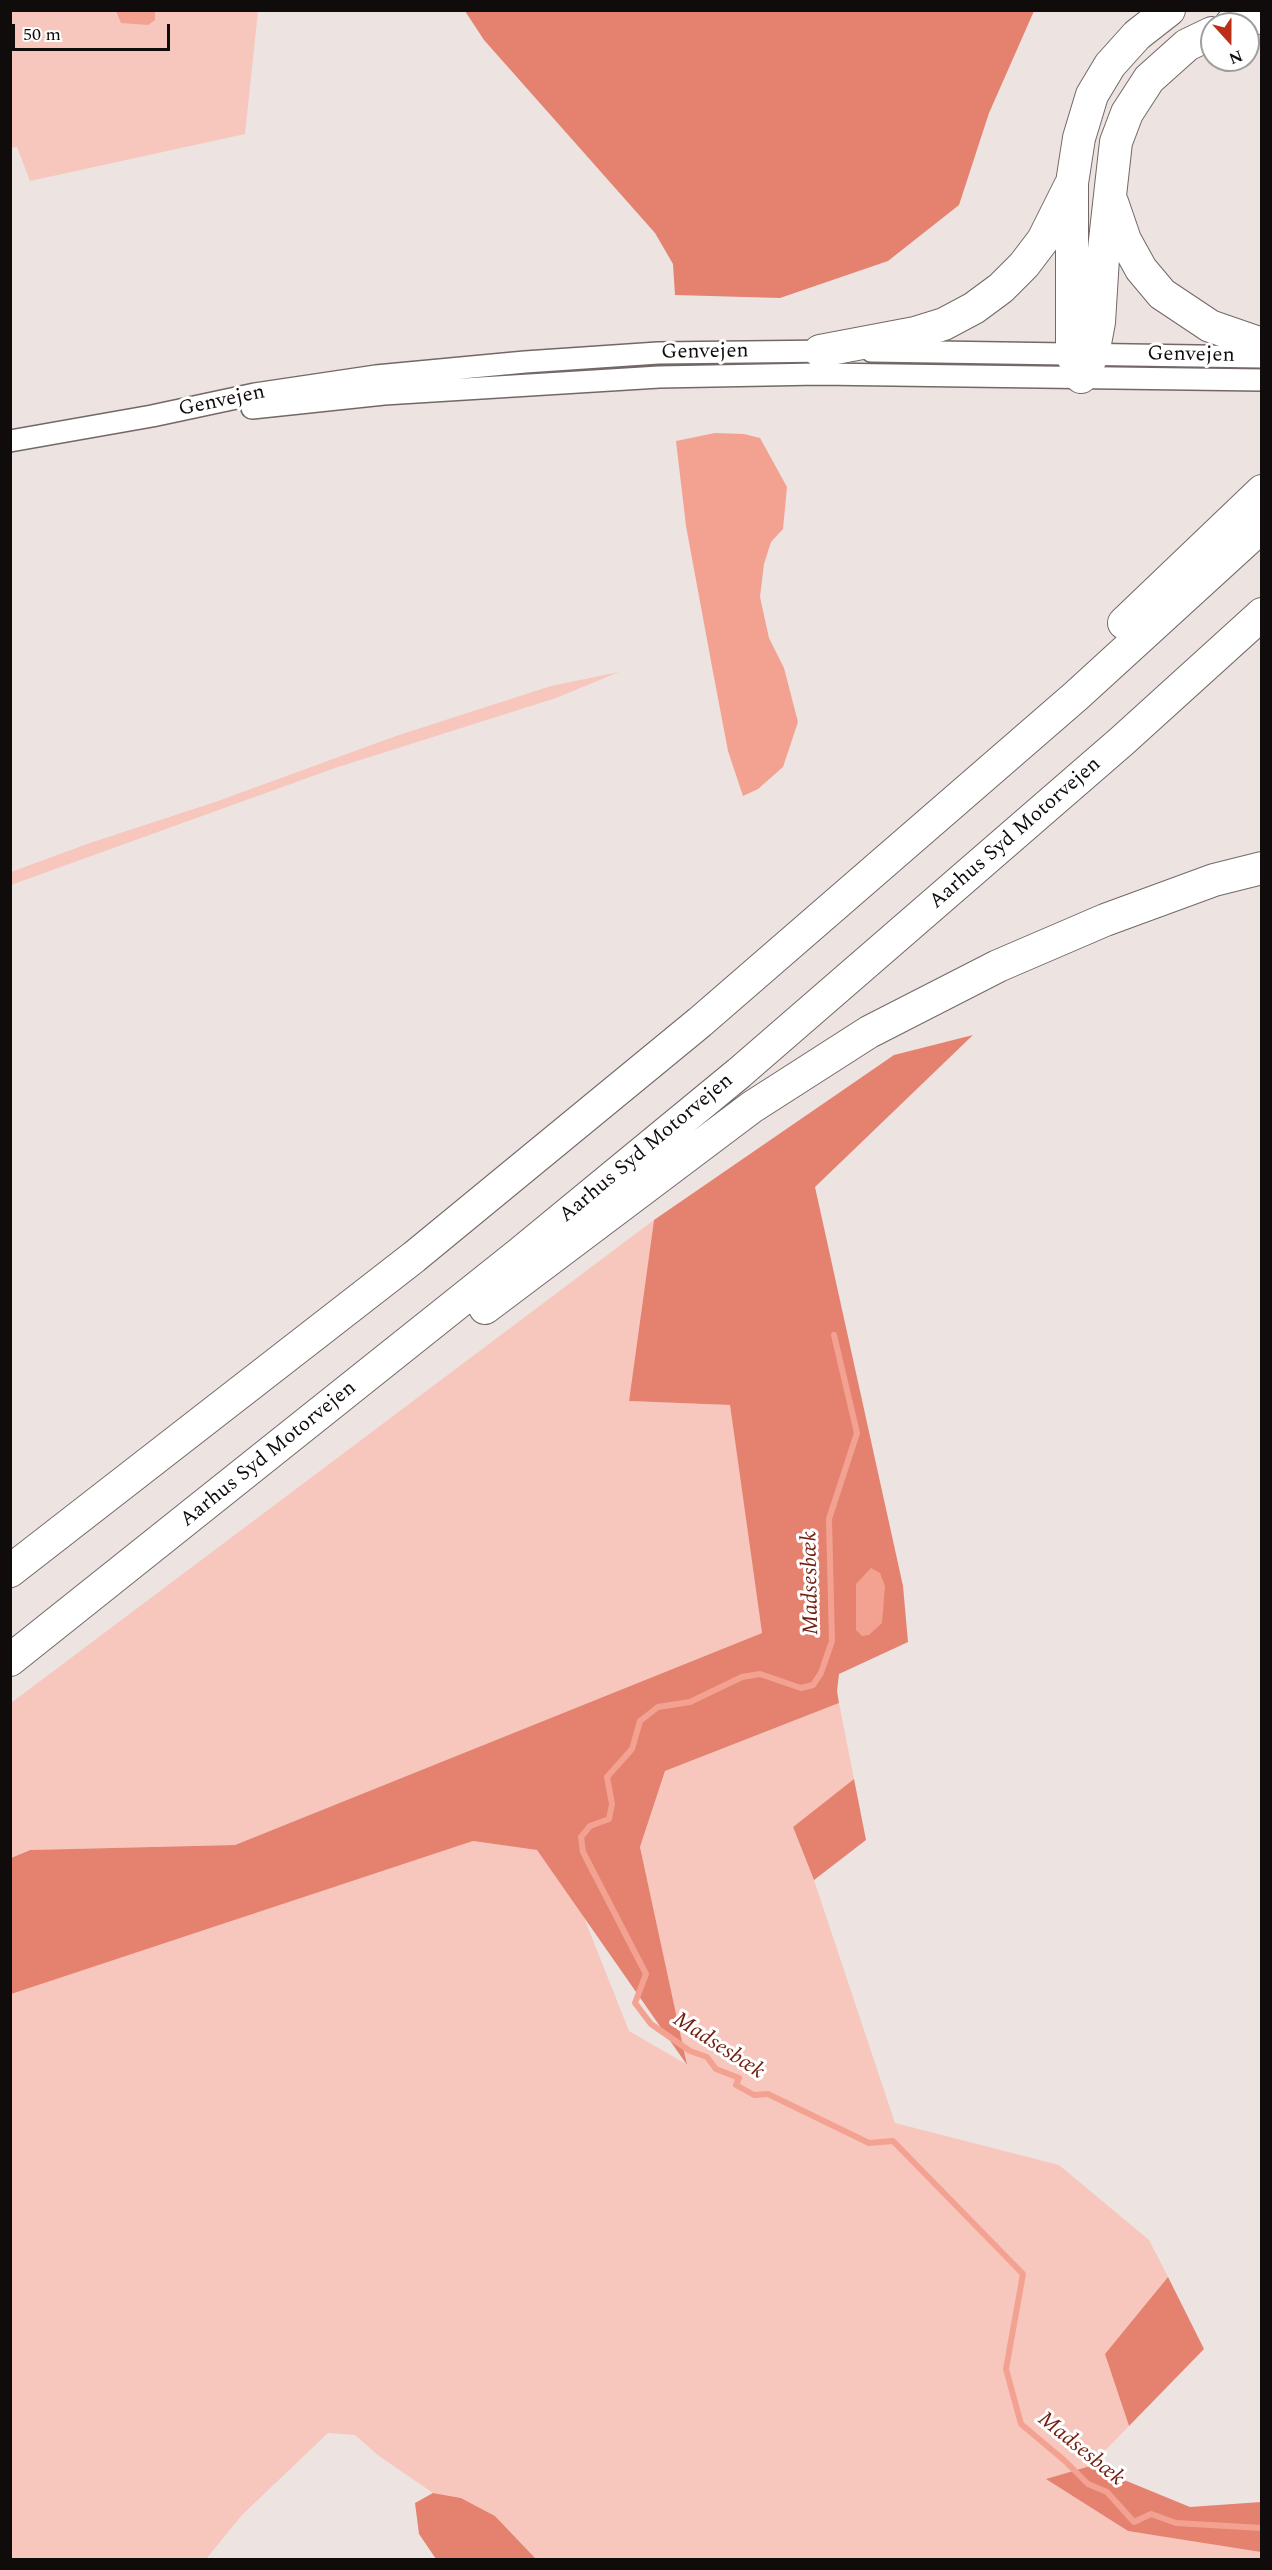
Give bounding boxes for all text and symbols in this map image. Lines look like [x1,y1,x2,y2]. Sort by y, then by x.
scale bar [15,12,172,50]
north arrow [1200,12,1260,72]
text: 50 m [23,21,61,48]
text: N [1225,43,1246,70]
street label: Genvejen [661,340,749,366]
street label: Genvejen [1147,343,1235,369]
street label: Genvejen [177,381,267,423]
street label: Aarhus Syd Motorvejen [925,753,1107,915]
street label: Aarhus Syd Motorvejen [555,1069,739,1229]
street label: Aarhus Syd Motorvejen [176,1376,362,1534]
water label: Madsesbæk [798,1531,826,1635]
water label: Madsesbæk [667,2008,769,2086]
water label: Madsesbæk [1031,2407,1129,2493]

